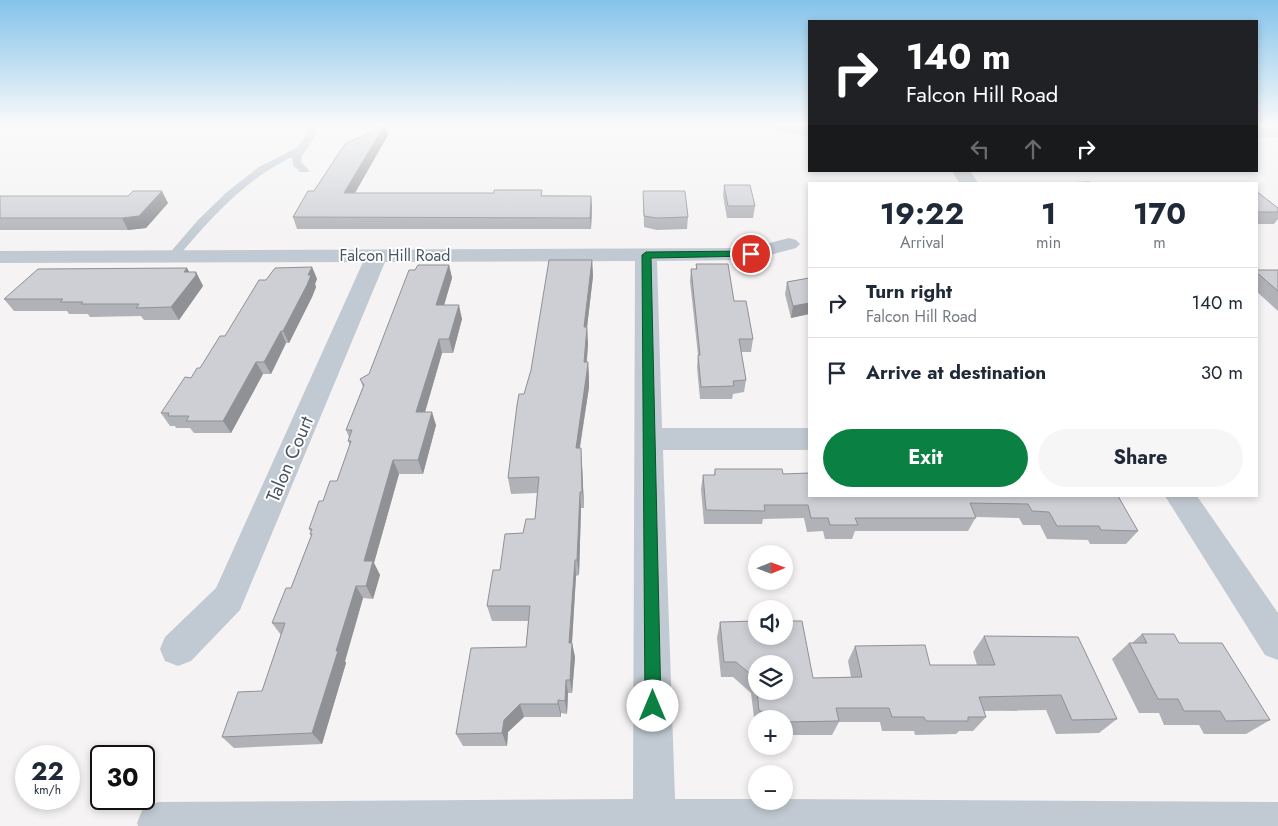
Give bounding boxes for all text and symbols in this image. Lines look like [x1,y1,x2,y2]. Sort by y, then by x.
text: 140 m [906,32,1011,82]
icon: right [823,40,888,105]
text: Falcon Hill Road [906,78,1058,110]
icon: left [966,135,994,163]
icon: ahead [1019,135,1047,163]
icon: right [1072,135,1100,163]
text: 19:22 [880,192,964,235]
text: 1 [1041,192,1056,235]
text: 170 [1133,192,1186,235]
text: Arrival [900,231,944,254]
text: min [1036,231,1061,254]
text: m [1153,231,1166,254]
pin [730,233,772,275]
icon: arrive [737,240,765,268]
street label: Falcon Hill Road [340,244,450,267]
text: Turn right [866,278,952,305]
icon: right [823,289,851,317]
text: 140 m [1191,289,1243,316]
text: Falcon Hill Road [866,305,977,328]
icon: arrive [823,359,851,387]
text: Arrive at destination [866,359,1046,386]
text: 30 m [1201,359,1243,386]
street label: Talon Court [259,412,320,506]
button: Exit [823,429,1028,487]
button: Share [1038,429,1243,487]
north arrow [748,545,792,590]
map controls [748,545,793,810]
button: sound [748,600,793,645]
button: layers [748,655,793,700]
position arrow [626,679,678,731]
button: + [748,710,793,755]
speed limit sign: 30 [90,745,155,810]
text: 22 [31,753,64,789]
button: − [748,765,793,810]
text: km/h [34,781,61,799]

